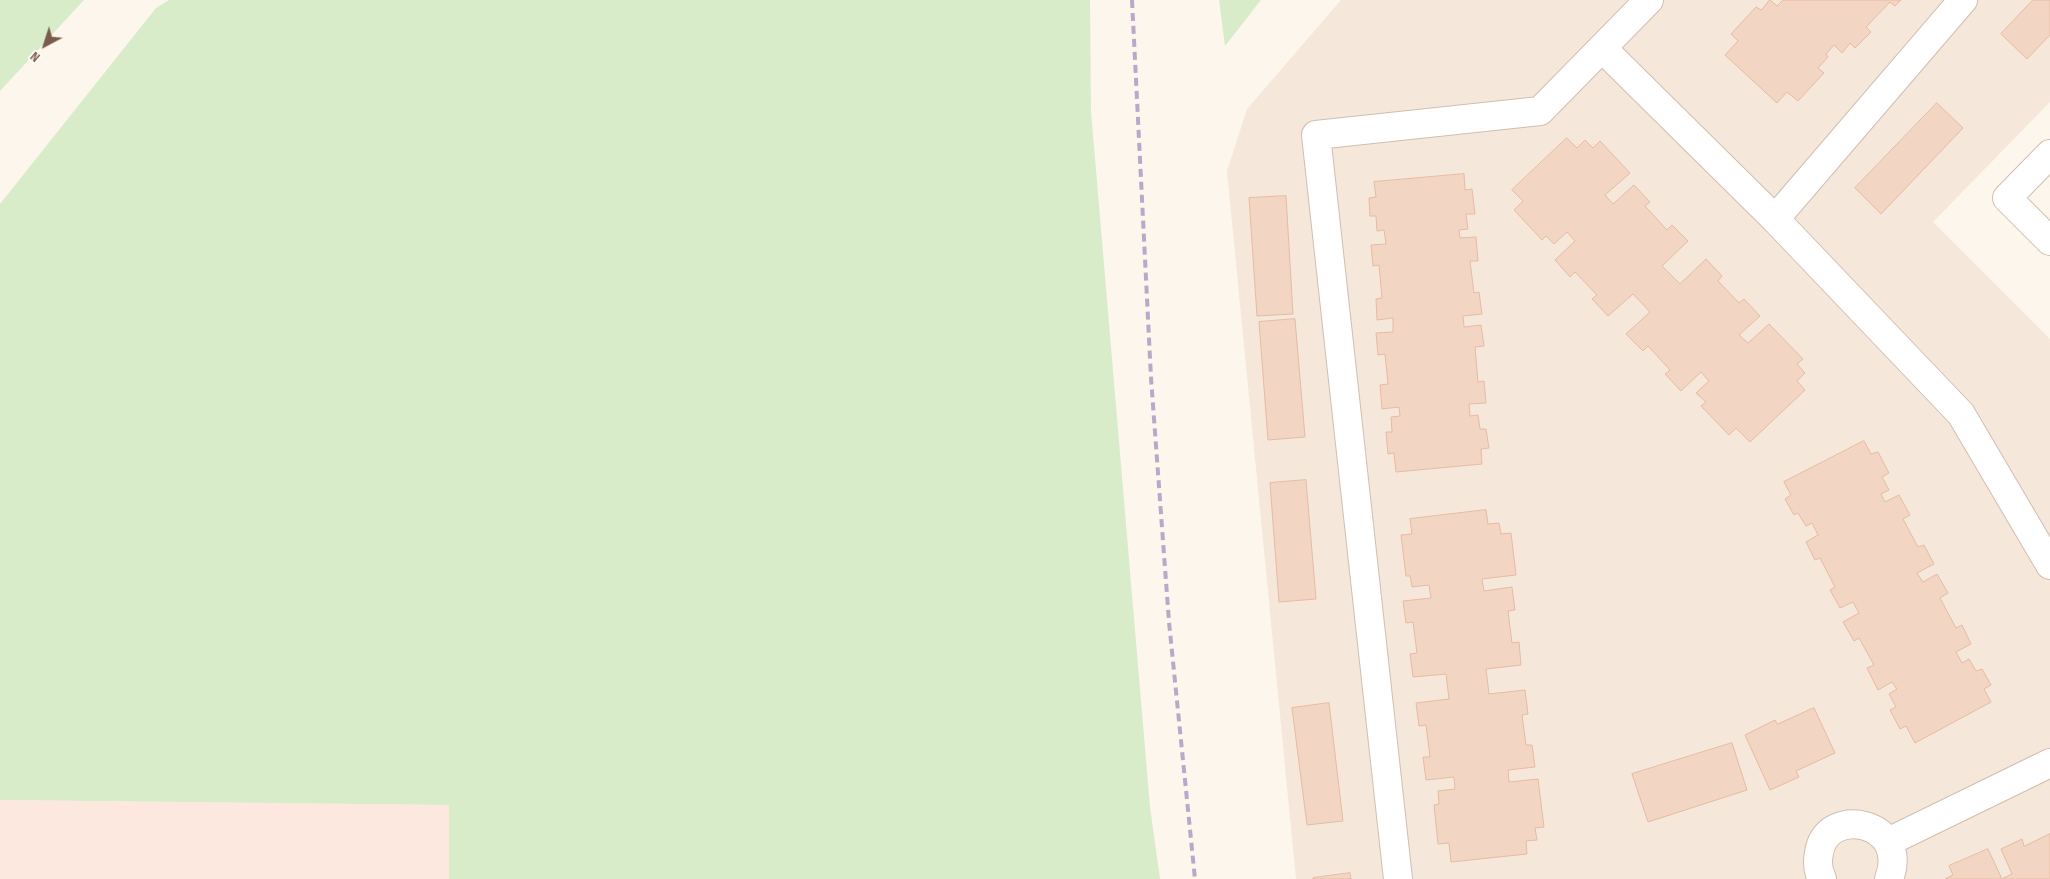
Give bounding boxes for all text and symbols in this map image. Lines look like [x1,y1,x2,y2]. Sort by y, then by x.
north arrow [20,20,70,70]
text: N [27,48,43,66]

